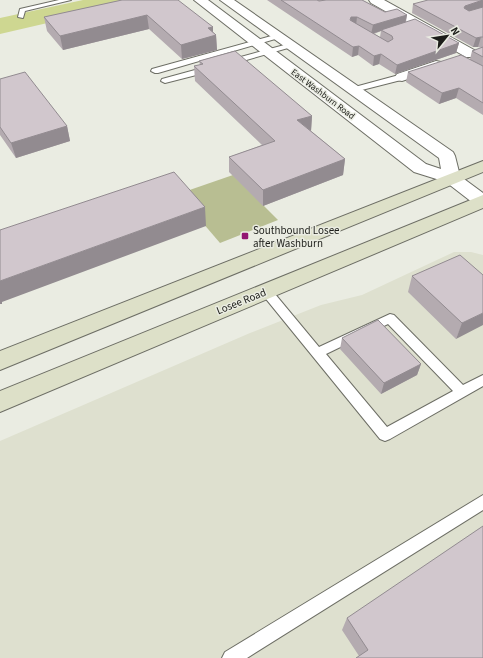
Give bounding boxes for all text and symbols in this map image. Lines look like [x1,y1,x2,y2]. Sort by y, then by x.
north arrow [427,16,467,56]
text: N [447,24,464,38]
street label: East Washburn Road [288,66,357,123]
place label: Southbound Losee after Washburn [253,223,340,251]
marker: Southbound Losee after Washburn [240,231,250,241]
street label: Losee Road [214,285,268,318]

